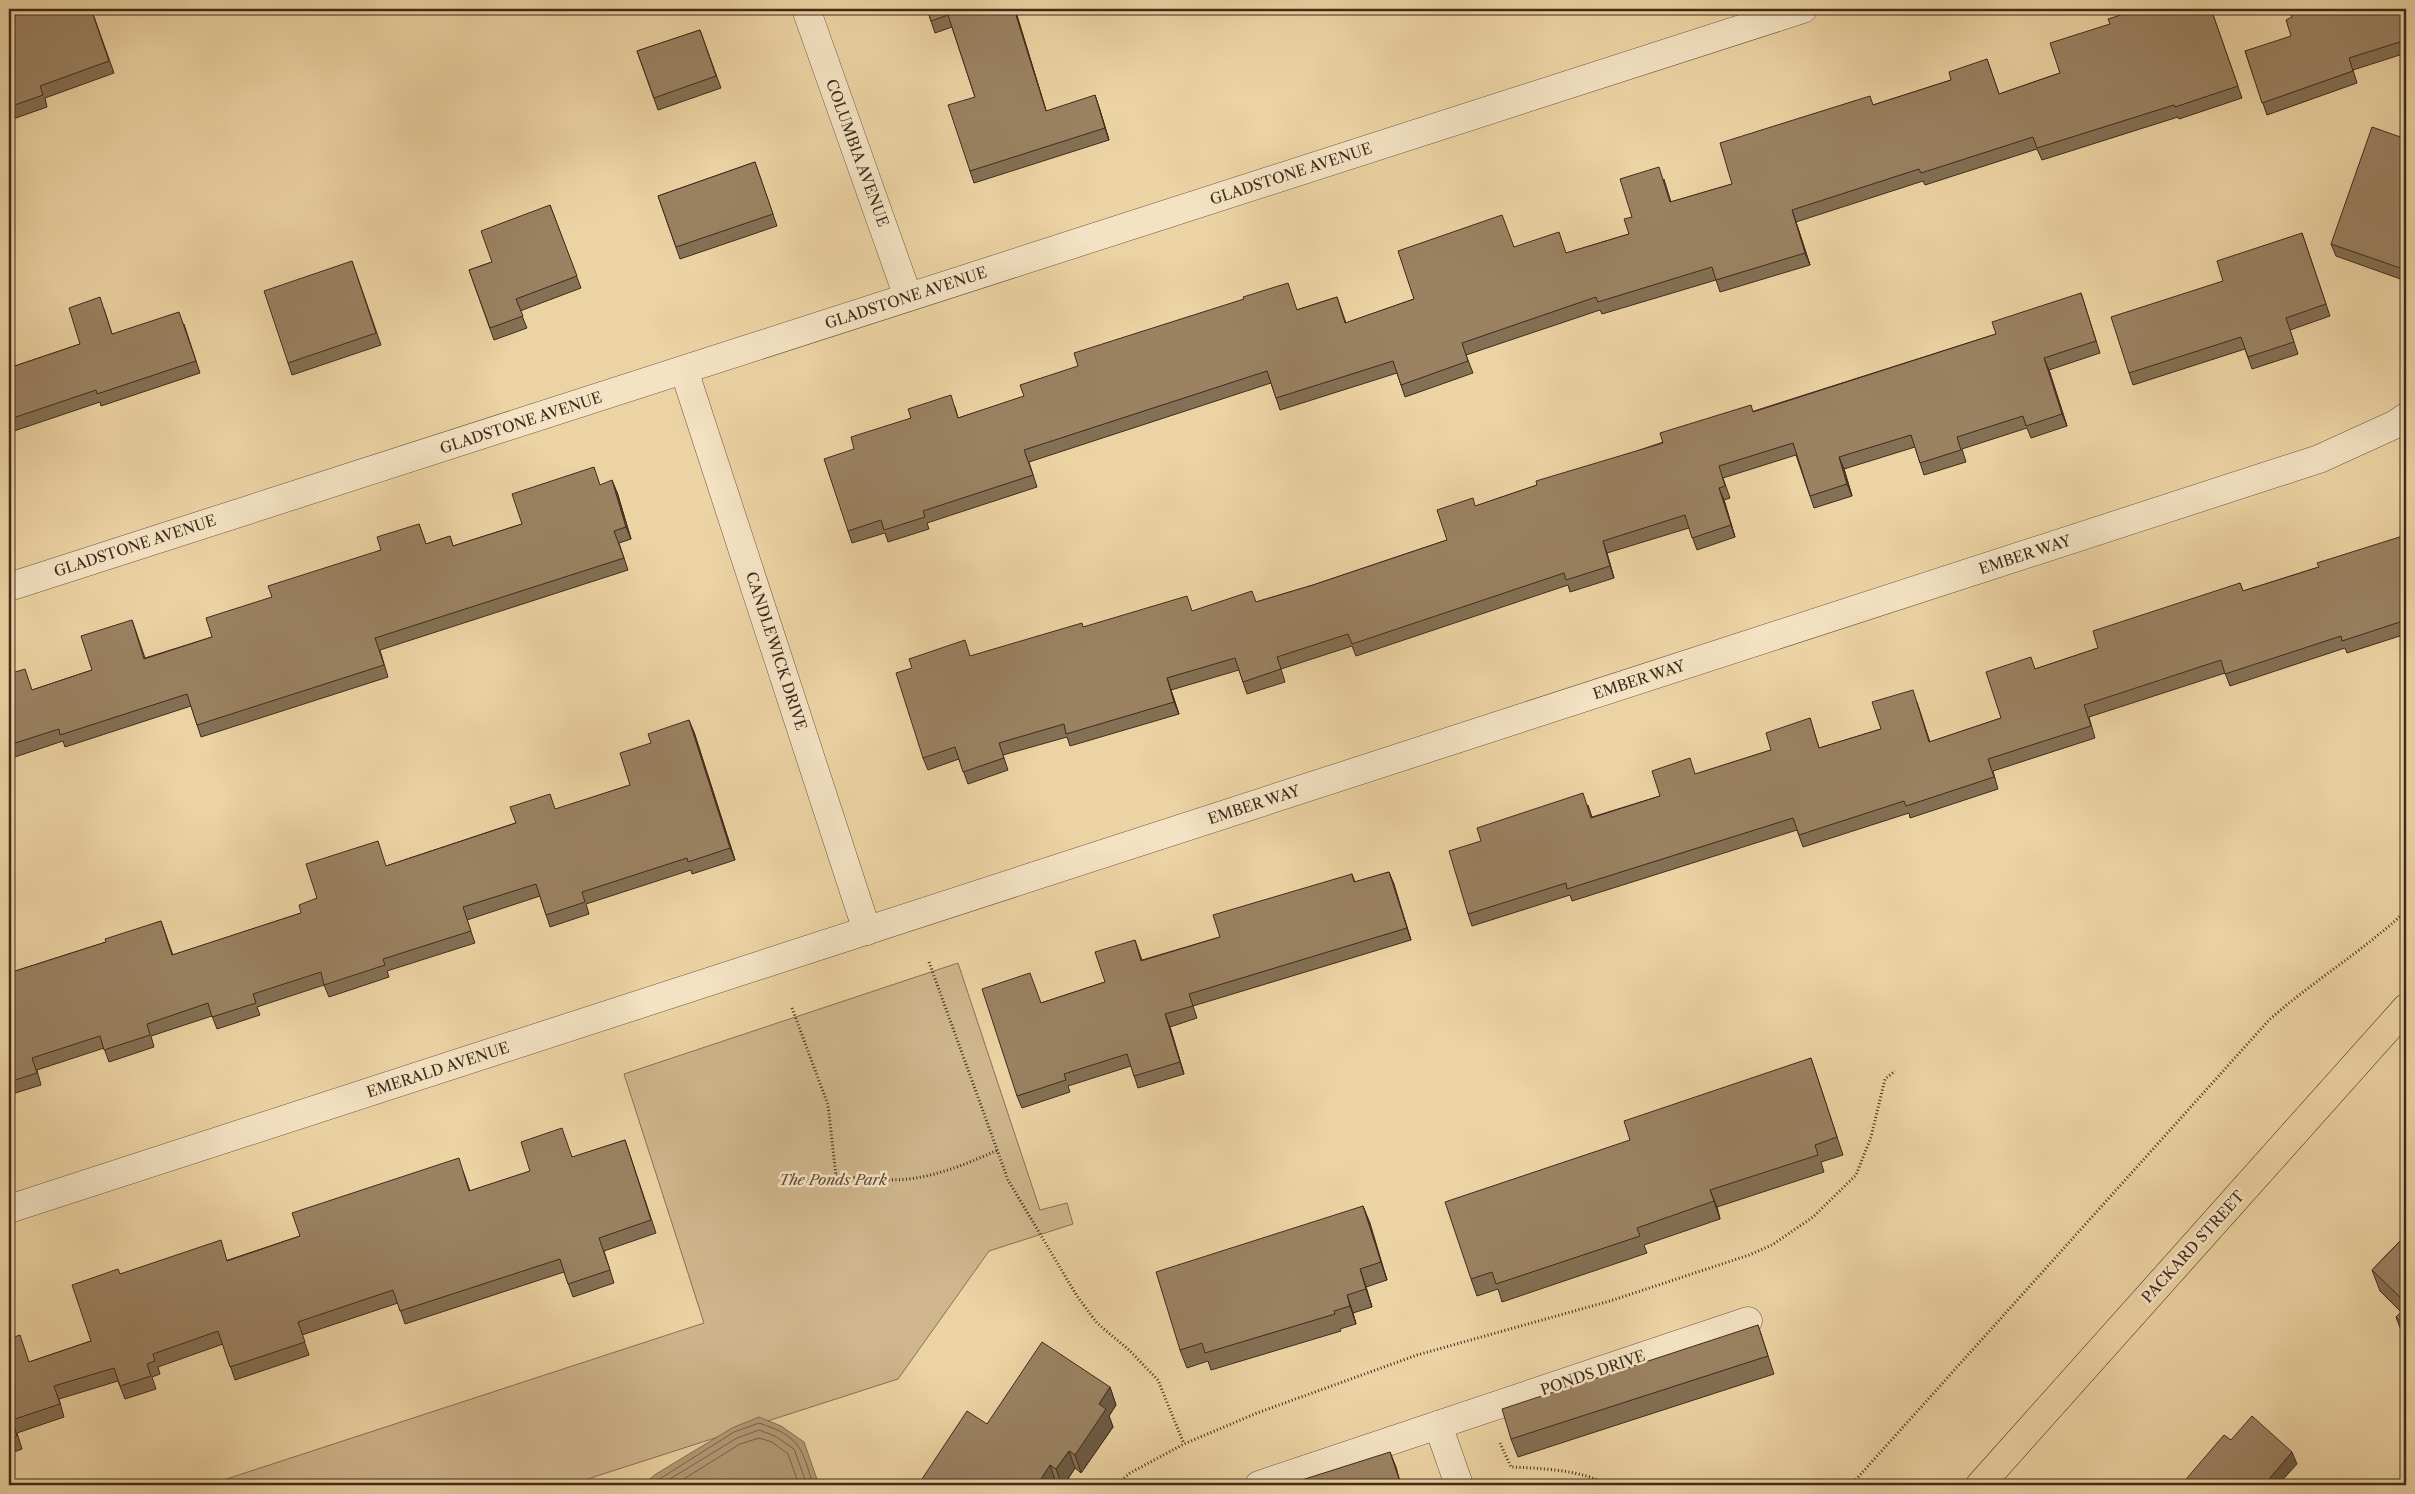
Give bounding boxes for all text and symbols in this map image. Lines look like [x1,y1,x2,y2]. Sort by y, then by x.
street label: COLUMBIA AVENUE [822,76,893,229]
street label: GLADSTONE AVENUE [1207,138,1374,209]
street label: GLADSTONE AVENUE [822,262,989,333]
street label: GLADSTONE AVENUE [437,387,604,458]
street label: GLADSTONE AVENUE [51,510,218,581]
street label: EMBER WAY [1976,531,2074,578]
street label: CANDLEWICK DRIVE [742,569,811,733]
street label: EMBER WAY [1590,656,1688,703]
street label: EMBER WAY [1205,781,1303,828]
street label: EMERALD AVENUE [364,1038,511,1102]
park label: The Ponds Park [779,1170,887,1189]
street label: PACKARD STREET [2137,1186,2248,1307]
street label: PONDS DRIVE [1538,1346,1648,1399]

